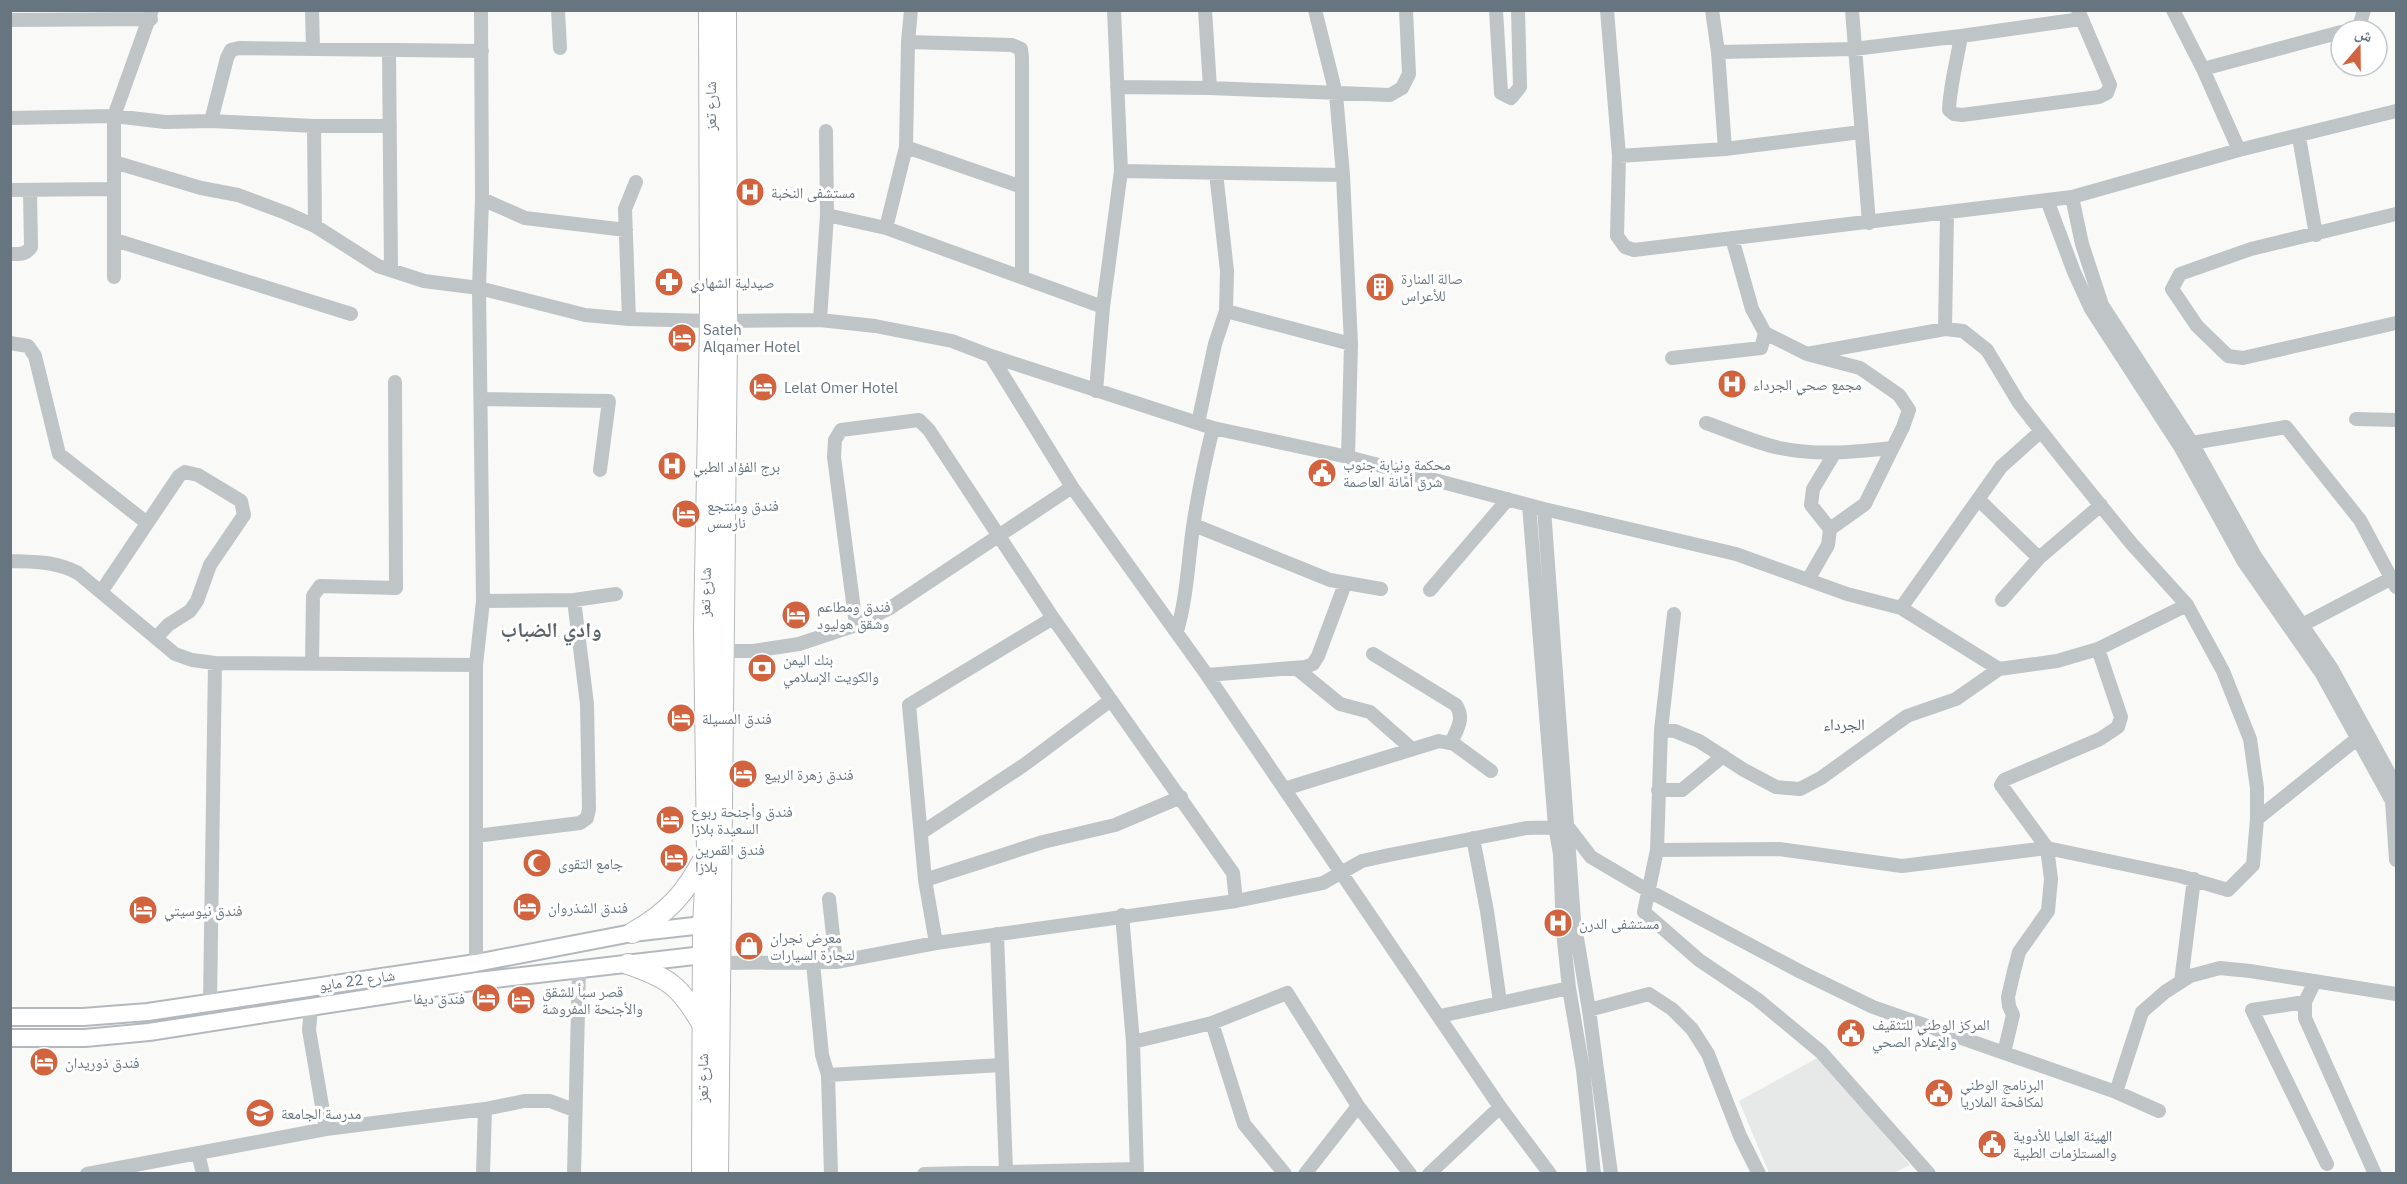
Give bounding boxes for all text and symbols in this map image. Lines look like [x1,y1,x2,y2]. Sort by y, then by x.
north arrow [2329,18,2389,78]
text: ش [2353,22,2376,46]
street label: شارع تعز [701,81,721,132]
hospital icon: مستشفى النخبة [734,176,766,208]
place label: مستشفى النخبة [771,183,855,203]
pharmacy icon: صيدلية الشهاري [653,266,685,298]
place label: صالة المنارة للأعراس [1401,269,1463,306]
building icon: صالة المنارة للأعراس [1364,271,1396,303]
place label: صيدلية الشهاري [690,273,774,294]
place label: Sateh Alqamer Hotel [703,320,800,356]
hotel icon: Sateh Alqamer Hotel [666,322,698,354]
hospital icon: مجمع صحي الجرداء [1716,368,1748,400]
hotel icon: Lelat Omer Hotel [747,371,779,403]
place label: مجمع صحي الجرداء [1753,375,1862,396]
place label: Lelat Omer Hotel [784,378,898,397]
hospital icon: برج الفؤاد الطبي [656,450,688,482]
place label: محكمة ونيابة جنوب شرق أمانة العاصمة [1343,455,1451,492]
place label: برج الفؤاد الطبي [693,457,780,478]
public building icon: محكمة ونيابة جنوب شرق أمانة العاصمة [1306,457,1338,489]
place label: فندق ومنتجع نارسس [707,496,779,533]
hotel icon: فندق ومنتجع نارسس [670,498,702,530]
street label: شارع تعز [695,567,716,618]
place label: فندق ومطاعم وشقق هوليود [817,597,891,634]
hotel icon: فندق ومطاعم وشقق هوليود [780,599,812,631]
district label: وادي الضباب [500,615,602,646]
place label: بنك اليمن والكويت الإسلامي [783,650,879,688]
bank icon: بنك اليمن والكويت الإسلامي [746,652,778,684]
hotel icon: فندق المسيلة [665,702,697,734]
place label: فندق المسيلة [702,709,772,729]
district label: الجرداء [1823,714,1865,734]
hotel icon: فندق زهرة الربيع [727,758,759,790]
place label: فندق زهرة الربيع [764,765,854,785]
place label: فندق وأجنحة ربوع السعيدة بلازا [691,802,793,838]
hotel icon: فندق وأجنحة ربوع السعيدة بلازا [654,804,686,836]
place label: فندق القمرين بلازا [695,840,765,876]
hotel icon: فندق القمرين بلازا [658,842,690,874]
mosque icon: جامع التقوى [521,847,553,879]
place label: جامع التقوى [558,854,624,874]
hotel icon: فندق الشذروان [511,891,543,923]
hotel icon: فندق نيوسيتي [127,894,159,926]
place label: فندق الشذروان [548,898,628,918]
place label: فندق نيوسيتي [164,901,243,922]
hospital icon: مستشفى الدرن [1542,907,1574,939]
place label: مستشفى الدرن [1579,914,1659,934]
place label: معرض نجران لتجارة السيارات [770,928,855,964]
shop icon: معرض نجران لتجارة السيارات [733,930,765,962]
street label: شارع 22 مايو [318,965,396,996]
hotel icon: فندق ديفا [470,982,502,1014]
place label: قصر سبأ للشقق والأجنحة المفروشة [542,982,643,1018]
hotel icon: قصر سبأ للشقق والأجنحة المفروشة [505,984,537,1016]
place label: فندق ديفا [413,989,465,1009]
place label: المركز الوطني للتثقيف والإعلام الصحي [1872,1015,1990,1053]
public building icon: المركز الوطني للتثقيف والإعلام الصحي [1835,1017,1867,1049]
hotel icon: فندق ذوريدان [28,1046,60,1078]
place label: فندق ذوريدان [65,1053,140,1073]
street label: شارع تعز [693,1053,713,1104]
place label: البرنامج الوطني لمكافحة الملاريا [1960,1075,2044,1111]
public building icon: البرنامج الوطني لمكافحة الملاريا [1923,1077,1955,1109]
school or university icon: مدرسة الجامعة [244,1097,276,1129]
place label: مدرسة الجامعة [281,1104,361,1123]
place label: الهيئة العليا للأدوية والمستلزمات الطبية [2013,1126,2117,1162]
public building icon: الهيئة العليا للأدوية والمستلزمات الطبية [1976,1128,2008,1160]

